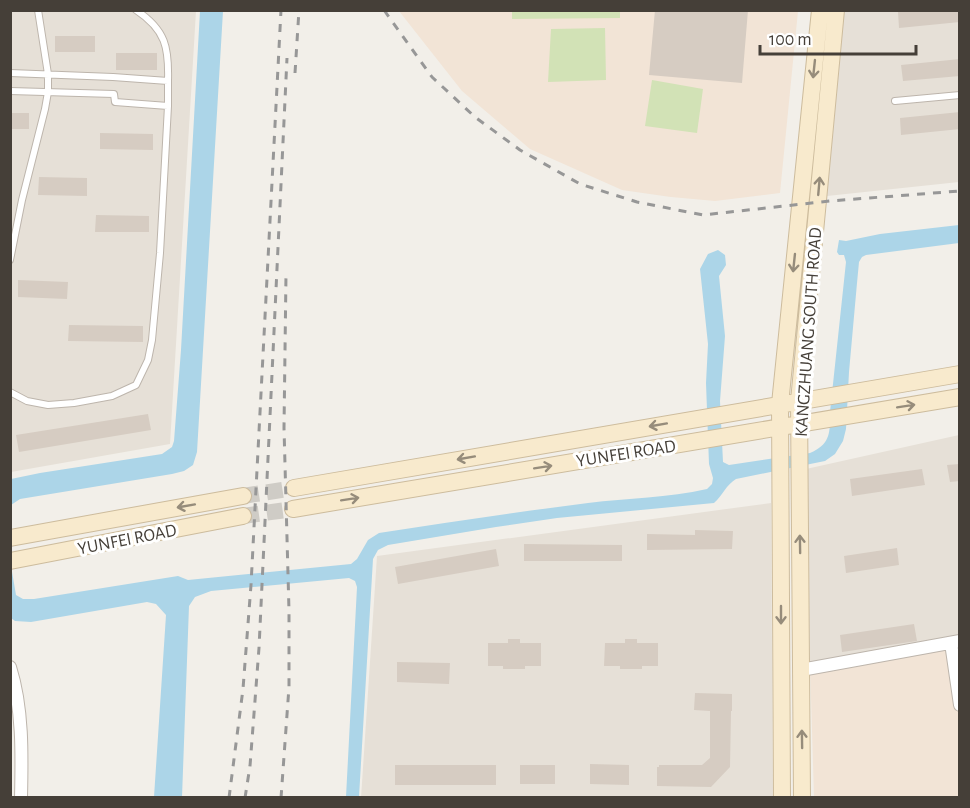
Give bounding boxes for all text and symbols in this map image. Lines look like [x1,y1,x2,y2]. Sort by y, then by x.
scale bar [760,18,916,56]
text: 100 m [769,31,812,49]
one-way arrow [808,58,819,78]
one-way arrow [814,177,825,197]
street label: KANGZHUANG SOUTH ROAD [793,227,825,438]
one-way arrow [789,252,800,272]
one-way arrow [896,400,915,411]
one-way arrow [648,420,668,431]
street label: YUNFEI ROAD [575,437,677,471]
one-way arrow [456,453,476,464]
one-way arrow [532,461,552,472]
one-way arrow [340,493,360,504]
one-way arrow [176,501,196,512]
street label: YUNFEI ROAD [76,522,178,558]
one-way arrow [794,535,806,555]
one-way arrow [775,605,787,625]
one-way arrow [796,730,808,750]

